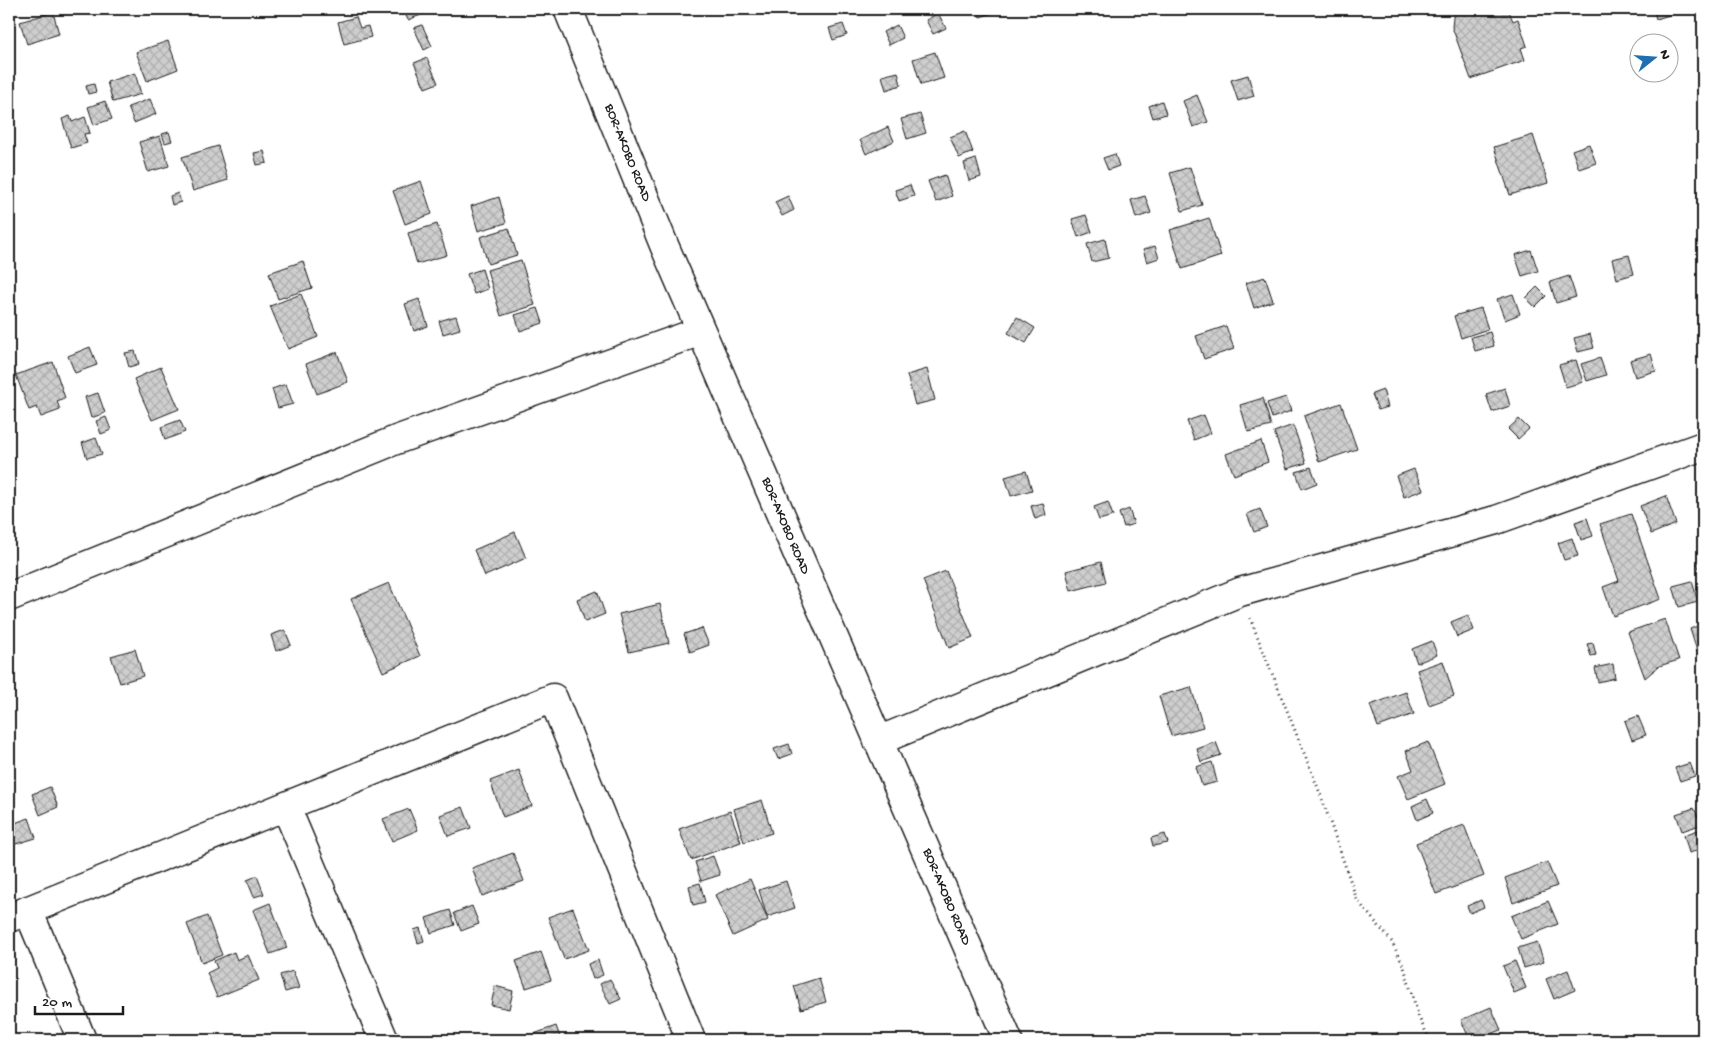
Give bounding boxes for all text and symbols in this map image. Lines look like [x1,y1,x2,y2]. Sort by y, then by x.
north arrow [1630,32,1680,82]
text: N [1655,48,1674,62]
street label: BOR-AKOBO ROAD [599,101,655,205]
street label: BOR-AKOBO ROAD [757,474,813,578]
street label: BOR-AKOBO ROAD [918,845,974,949]
scale bar [35,984,122,1016]
text: 20 m [42,994,72,1012]

